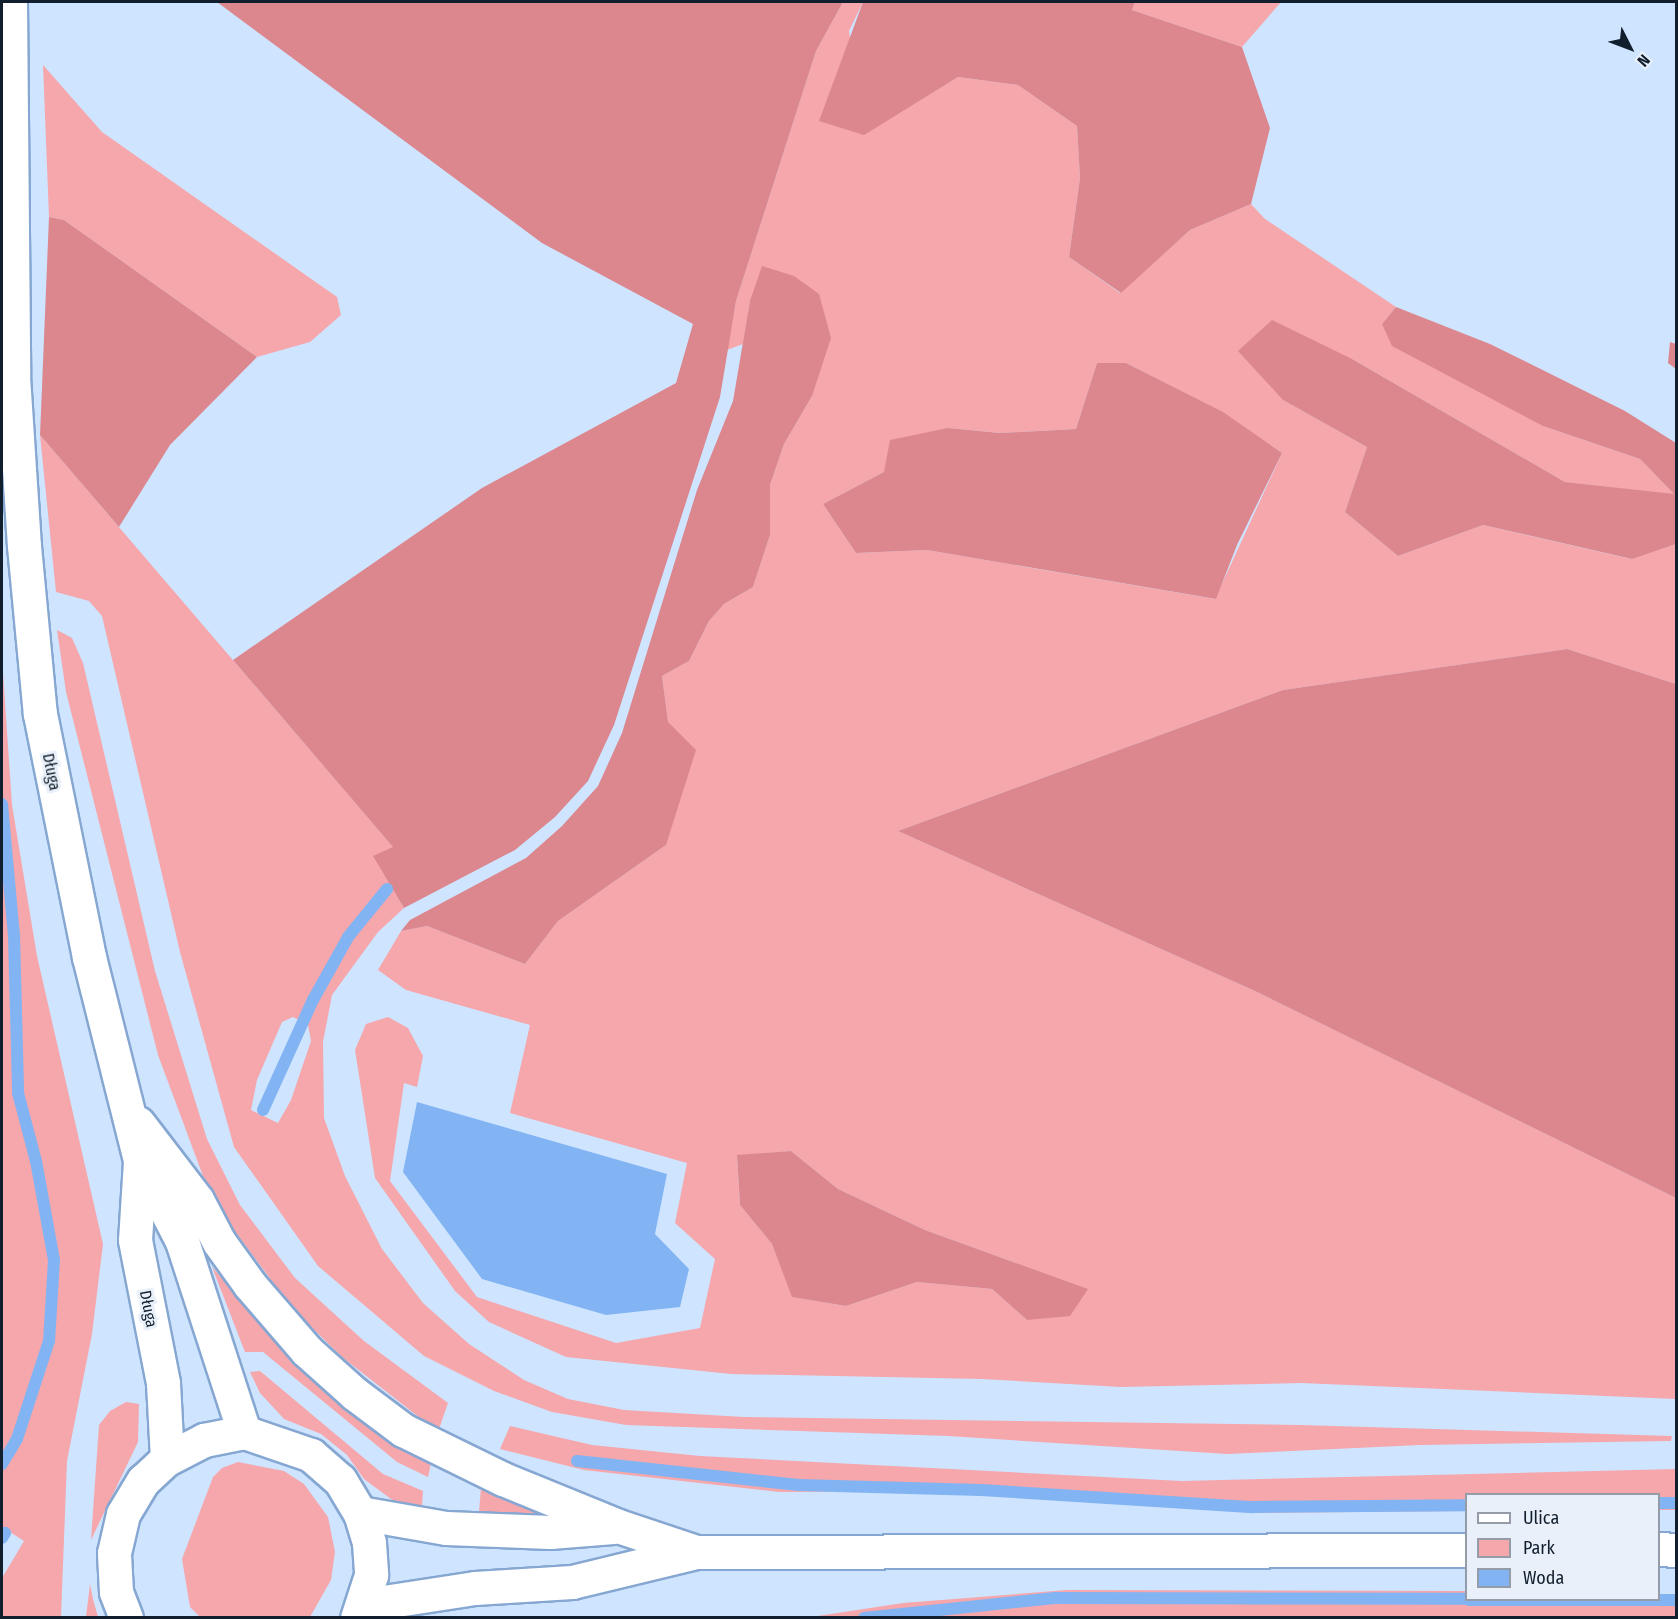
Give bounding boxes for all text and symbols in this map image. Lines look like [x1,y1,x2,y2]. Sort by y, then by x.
north arrow [1600,18,1660,78]
text: N [1633,50,1654,70]
street label: Długa [38,752,64,792]
street label: Długa [135,1289,161,1329]
legend [1465,1493,1660,1601]
text: Ulica [1523,1507,1559,1529]
text: Park [1523,1537,1555,1559]
text: Woda [1523,1567,1564,1589]

